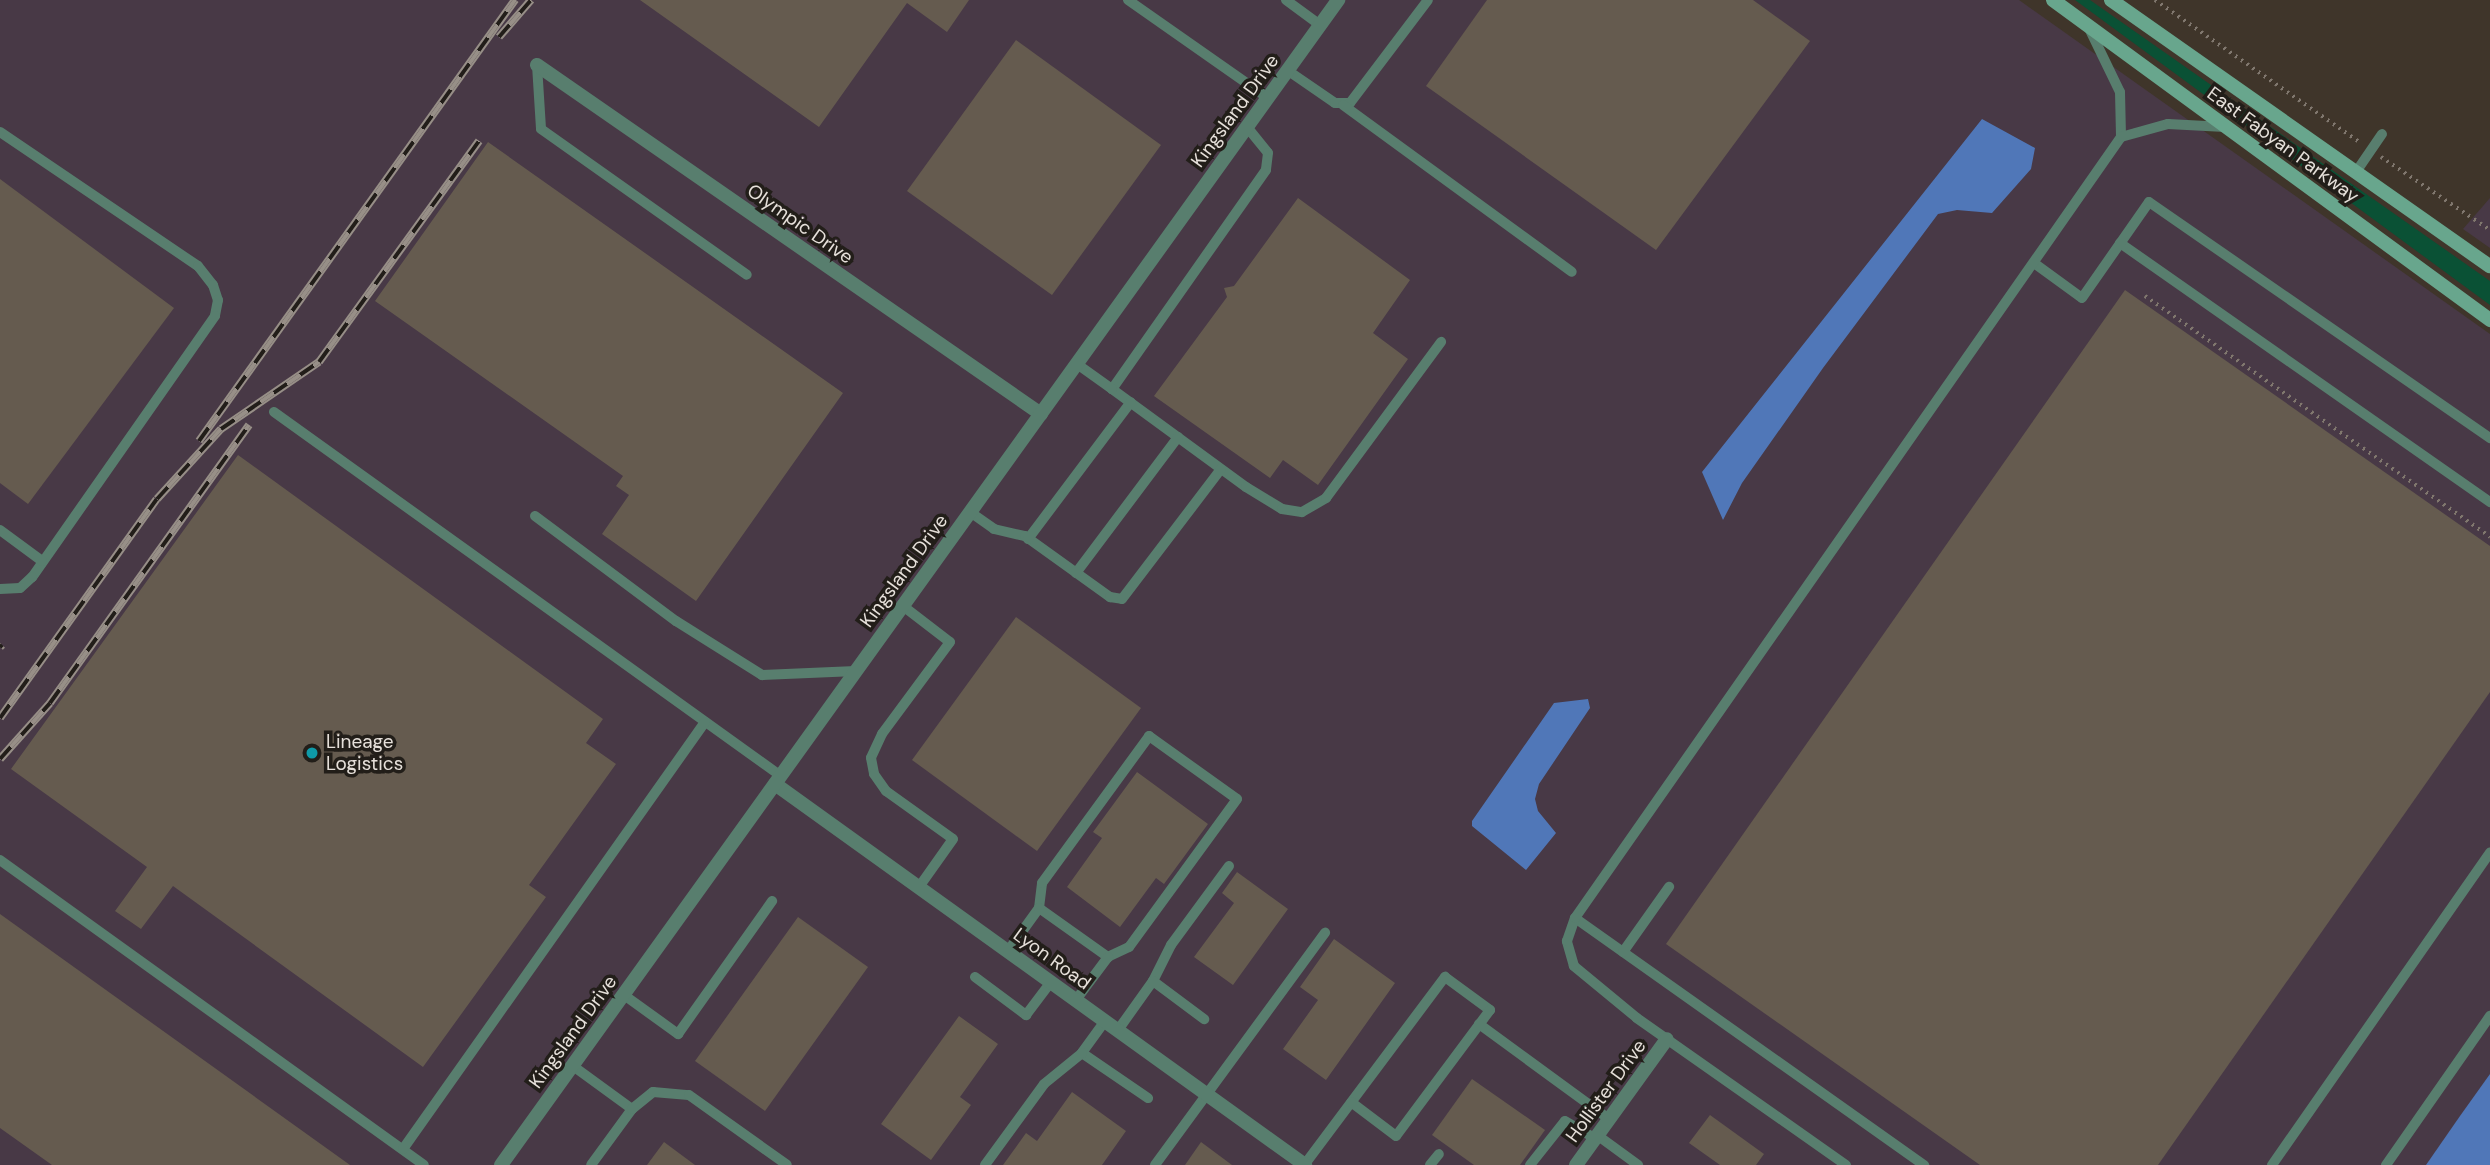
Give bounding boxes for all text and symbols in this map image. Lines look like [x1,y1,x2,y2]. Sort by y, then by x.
street label: Kingsland Drive [1186,50,1284,172]
street label: East Fabyan Parkway [2203,82,2363,208]
street label: Olympic Drive [743,179,857,269]
street label: Kingsland Drive [855,510,953,632]
place label: Lineage Logistics [326,731,403,775]
marker: Lineage Logistics [304,745,320,761]
street label: Lyon Road [1009,923,1095,995]
street label: Kingsland Drive [524,971,622,1093]
street label: Hollister Drive [1561,1035,1651,1147]

